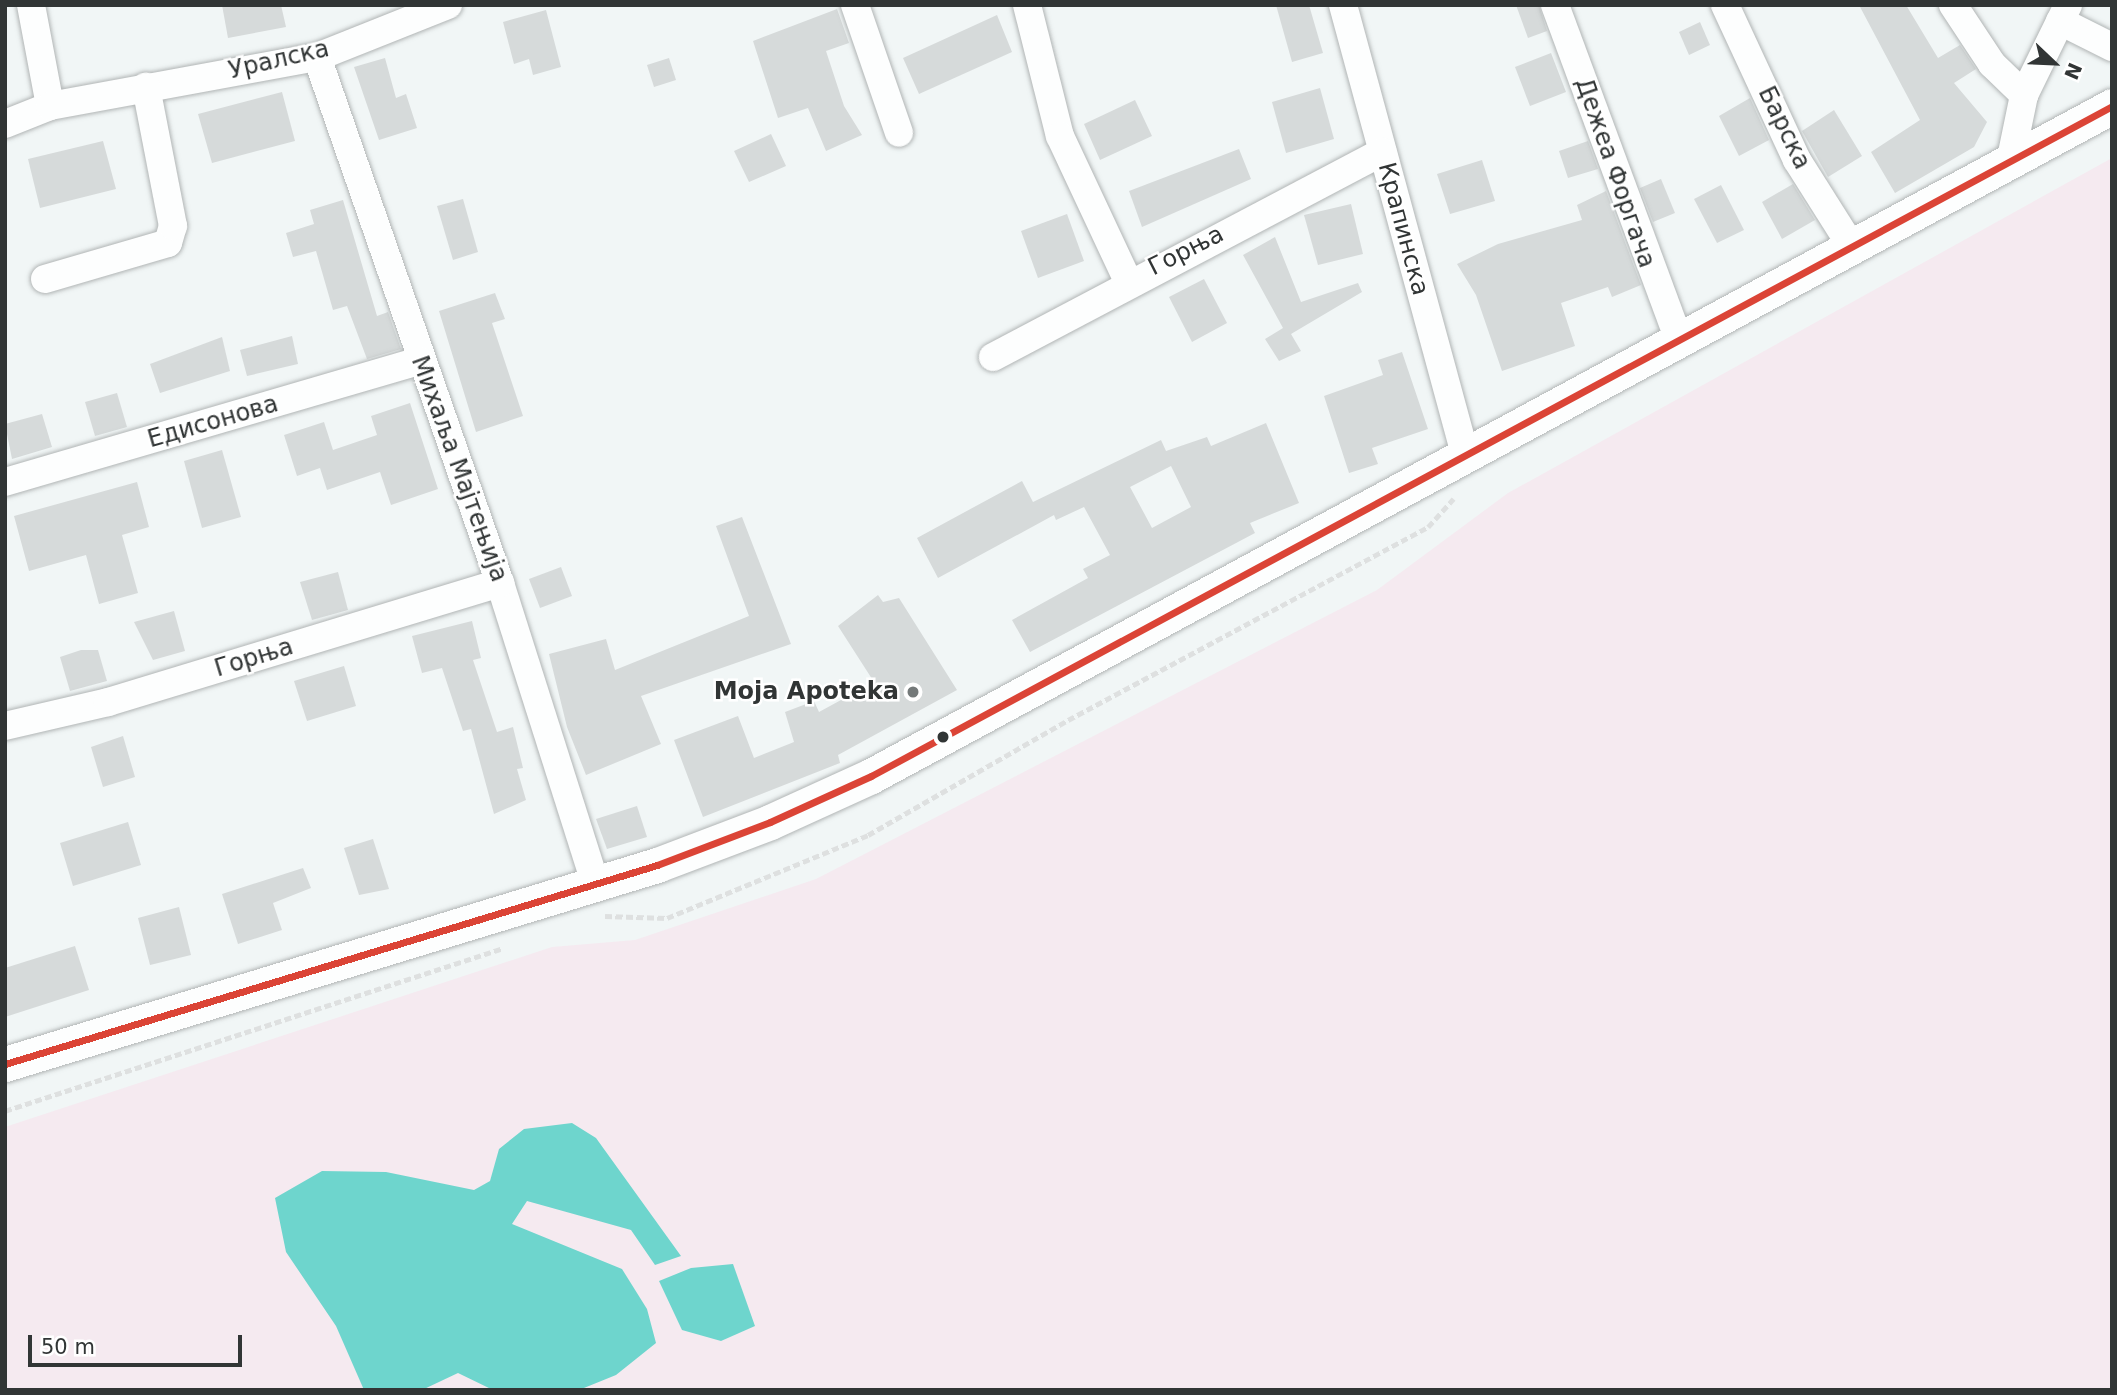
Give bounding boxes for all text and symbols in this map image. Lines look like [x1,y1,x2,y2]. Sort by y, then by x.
north arrow [2019,28,2089,98]
street label: Уралска [226,34,332,86]
text: N [2060,60,2087,83]
street label: Дежеа Форгача [1569,74,1661,272]
street label: Барска [1752,82,1816,174]
street label: Крапинска [1371,159,1435,299]
street label: Горња [1143,220,1229,282]
street label: Михаља Мајтењија [405,352,513,586]
street label: Едисонова [144,390,282,454]
street label: Горња [211,632,297,684]
place label: Moja Apoteka [714,678,899,706]
marker: Moja Apoteka [905,684,921,700]
unlabelled marker [936,730,950,744]
scale bar [32,1322,245,1366]
text: 50 m [41,1335,95,1359]

